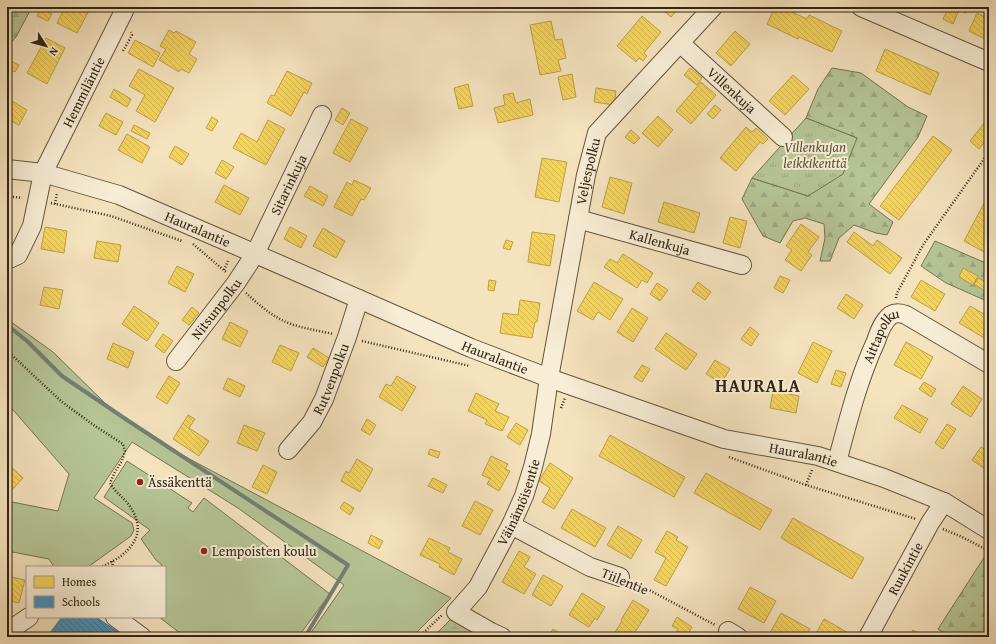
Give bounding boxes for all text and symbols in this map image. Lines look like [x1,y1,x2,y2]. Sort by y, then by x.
north arrow [26,26,66,66]
text: N [45,44,63,60]
street label: Hemmiläntie [57,53,110,131]
street label: Villenkuja [703,62,761,118]
street label: Veljespolku [571,135,605,206]
park label: Villenkujan leikkikenttä [783,137,847,173]
street label: Sitarinkuja [265,151,312,218]
street label: Hauralantie [162,206,234,252]
street label: Kallenkuja [627,224,693,260]
street label: Nitsunpolku [186,274,247,343]
street label: Aittapolku [858,303,901,366]
street label: Hauralantie [459,335,532,379]
street label: Rutvenpolku [308,340,354,418]
district label: HAURALA [715,372,801,399]
street label: Hauralantie [768,437,841,472]
street label: Väinämöisentie [492,456,545,549]
place label: Ässäkenttä [148,472,212,492]
marker: Ässäkenttä [135,477,145,487]
street label: Ruukintie [883,538,928,599]
place label: Lempoisten koulu [212,541,317,561]
marker: Lempoisten koulu [199,546,209,556]
street label: Tiilentie [598,562,652,600]
legend [26,566,166,618]
text: Homes [62,573,97,590]
text: Schools [62,593,100,610]

